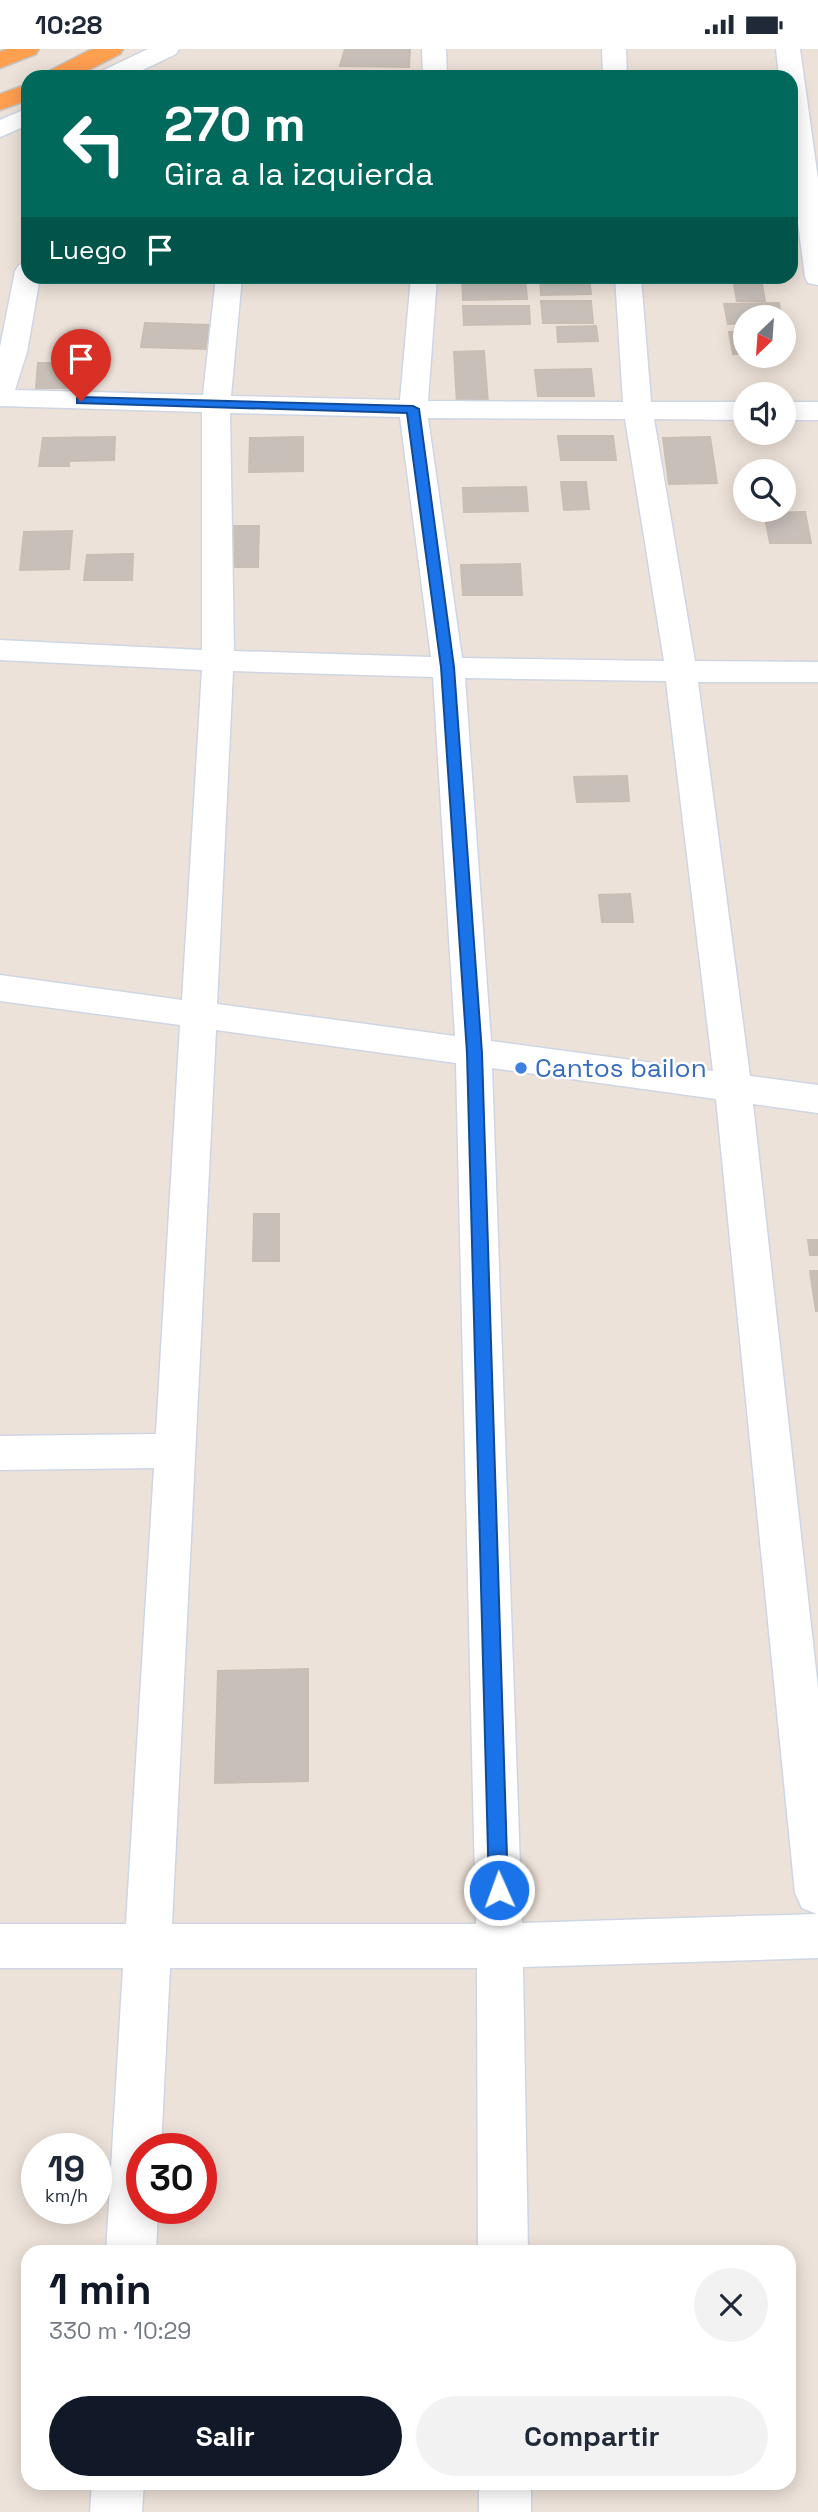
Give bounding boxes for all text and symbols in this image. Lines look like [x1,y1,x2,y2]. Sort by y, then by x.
text: 10:28 [35,8,102,42]
text: 270 m [164,93,306,155]
icon: left [49,98,140,189]
text: Gira a la izquierda [164,154,434,194]
icon: arrive [141,231,179,269]
text: Luego [49,233,127,267]
north arrow [733,305,796,367]
map controls [733,305,796,522]
pin [51,329,111,401]
icon: arrive [62,340,100,378]
button: sound [733,382,796,445]
button: search [733,459,796,522]
place label: Cantos bailon [535,1051,707,1085]
marker: Cantos bailon [513,1060,529,1076]
position arrow [462,1853,536,1927]
speed limit sign: 30 [126,2133,217,2224]
text: 19 [48,2147,85,2191]
text: km/h [45,2184,88,2207]
text: 1 min [49,2263,152,2316]
button: close [694,2268,768,2342]
text: 330 m · 10:29 [49,2316,191,2346]
button: Salir [49,2396,402,2476]
button: Compartir [416,2396,768,2476]

